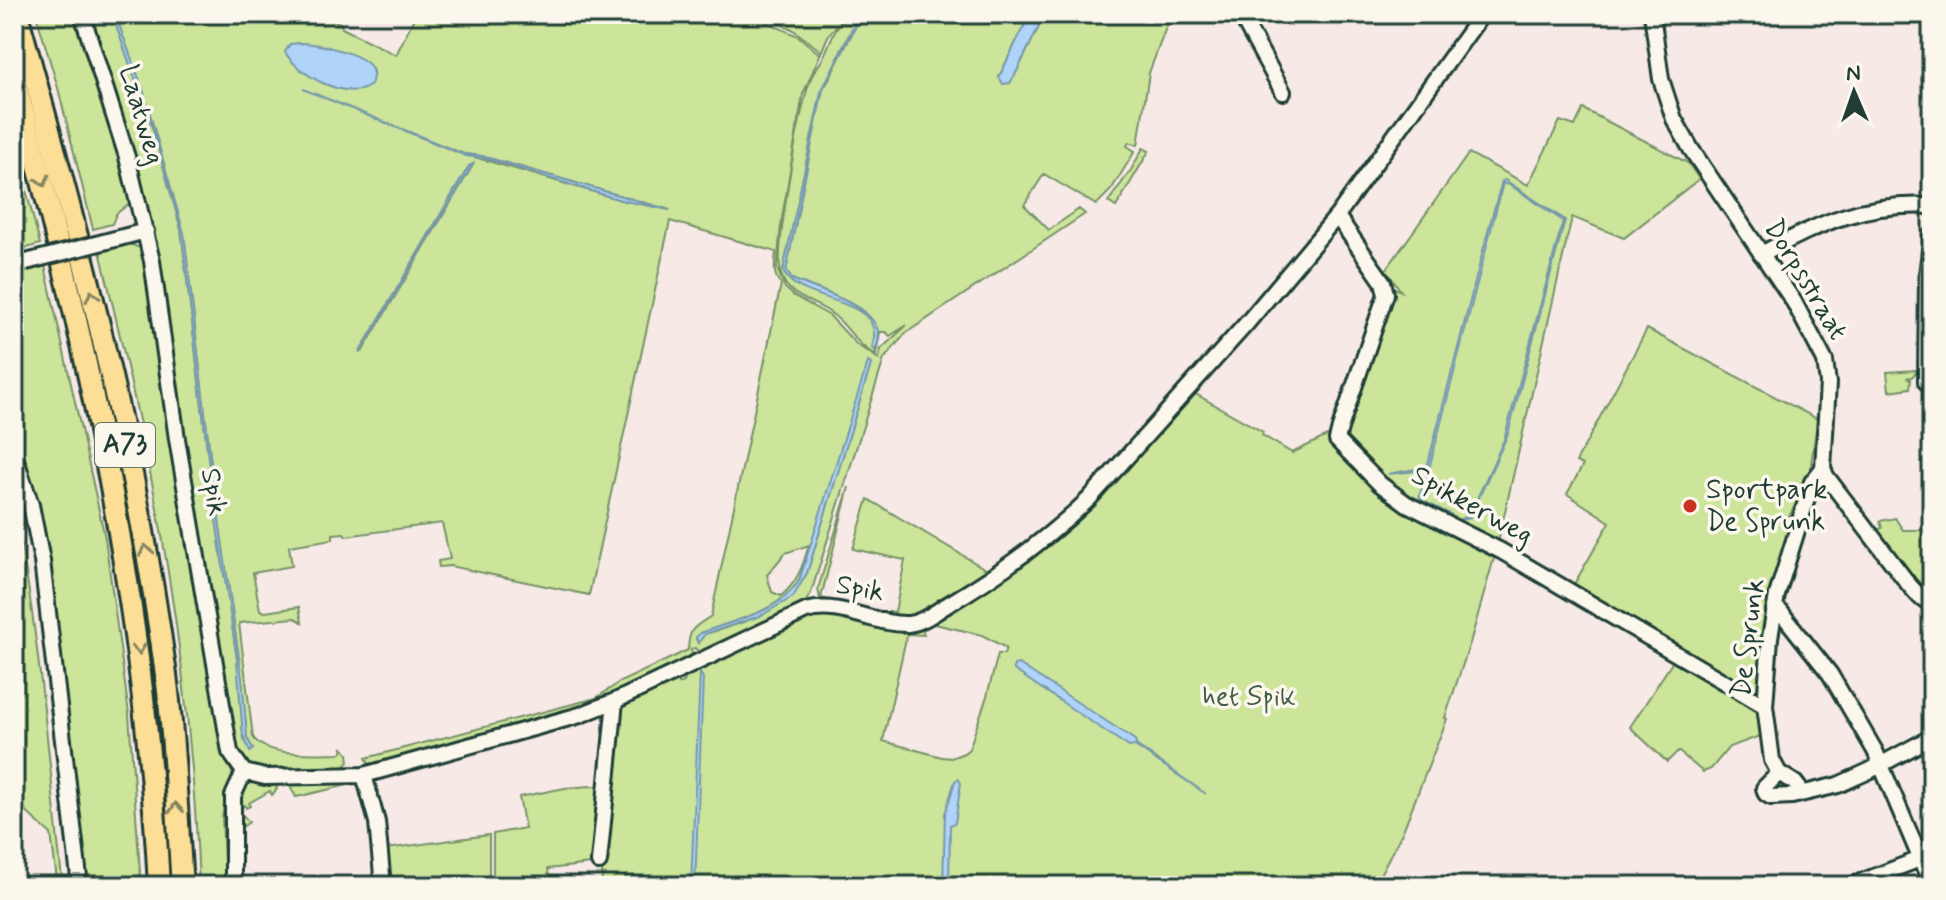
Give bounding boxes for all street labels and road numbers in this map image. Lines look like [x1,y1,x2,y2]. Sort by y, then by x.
street label: Laatweg [109,61,173,169]
street label: Dorpsstraat [1754,213,1856,347]
road number: A73 [95,423,155,467]
street label: Spikkerweg [1405,457,1539,555]
street label: Spik [191,465,235,519]
street label: Spik [833,567,887,611]
street label: De Sprunk [1723,576,1775,699]

